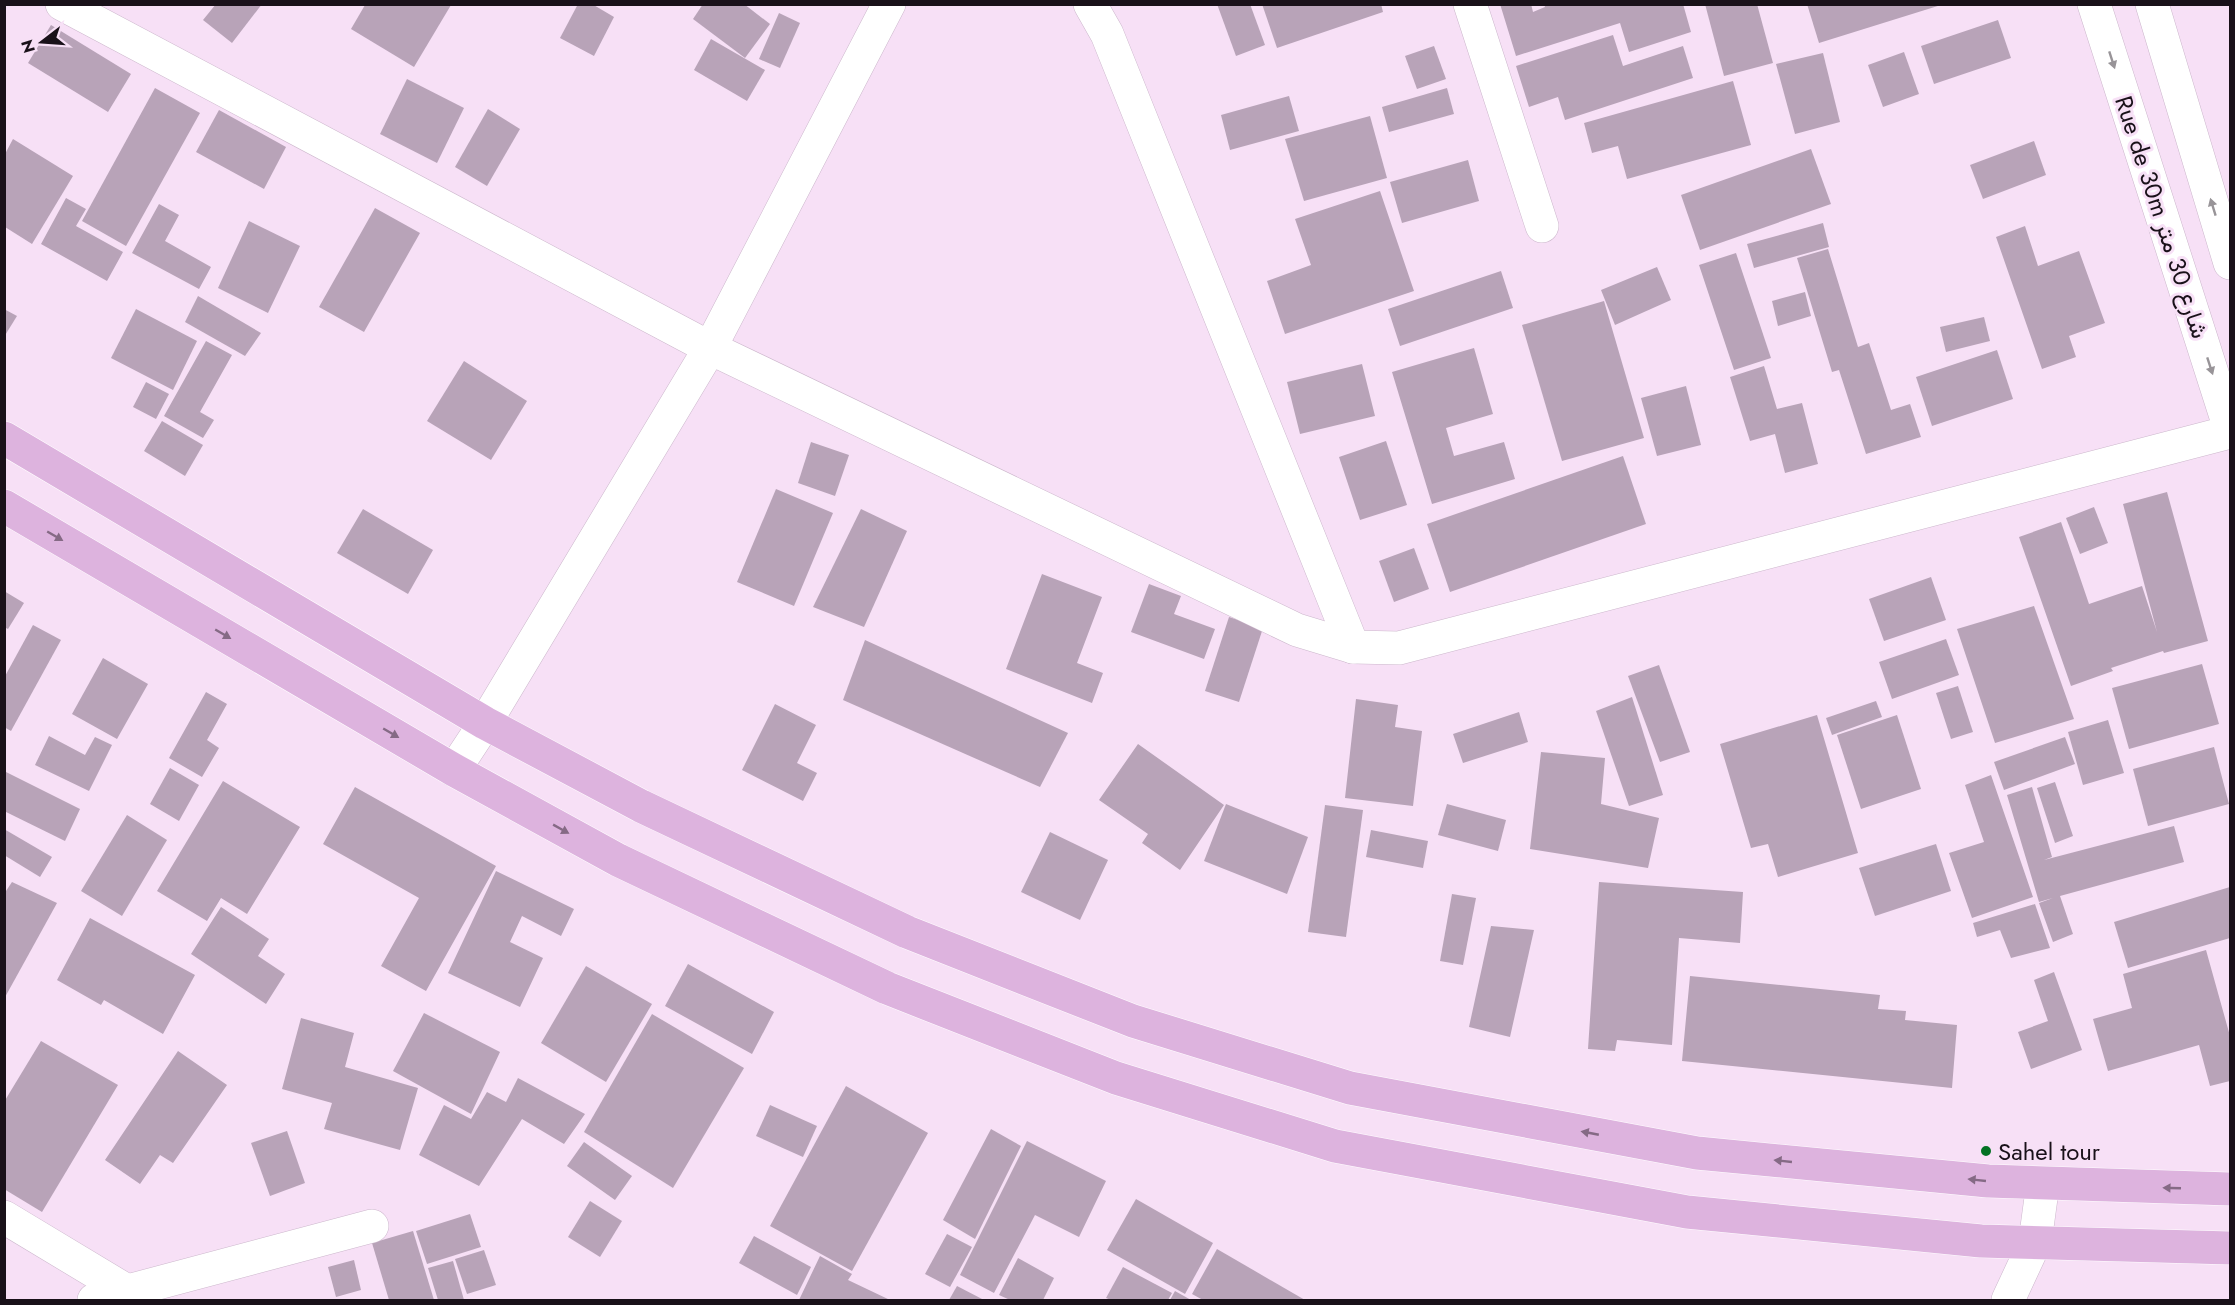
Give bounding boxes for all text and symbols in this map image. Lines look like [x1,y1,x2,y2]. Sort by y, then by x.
north arrow [12,12,72,72]
text: N [15,37,41,56]
one-way arrow [2108,51,2117,69]
street label: Rue de 30m شارع 30 متر [2106,91,2218,343]
one-way arrow [2208,198,2218,216]
one-way arrow [2206,357,2215,375]
one-way arrow [47,530,63,541]
one-way arrow [215,629,231,640]
one-way arrow [383,728,400,738]
one-way arrow [553,824,570,834]
one-way arrow [1581,1128,1600,1137]
place label: Sahel tour [1998,1134,2101,1169]
marker: Sahel tour [1979,1144,1993,1158]
one-way arrow [1774,1156,1793,1166]
one-way arrow [1968,1175,1987,1185]
one-way arrow [2163,1183,2182,1192]

